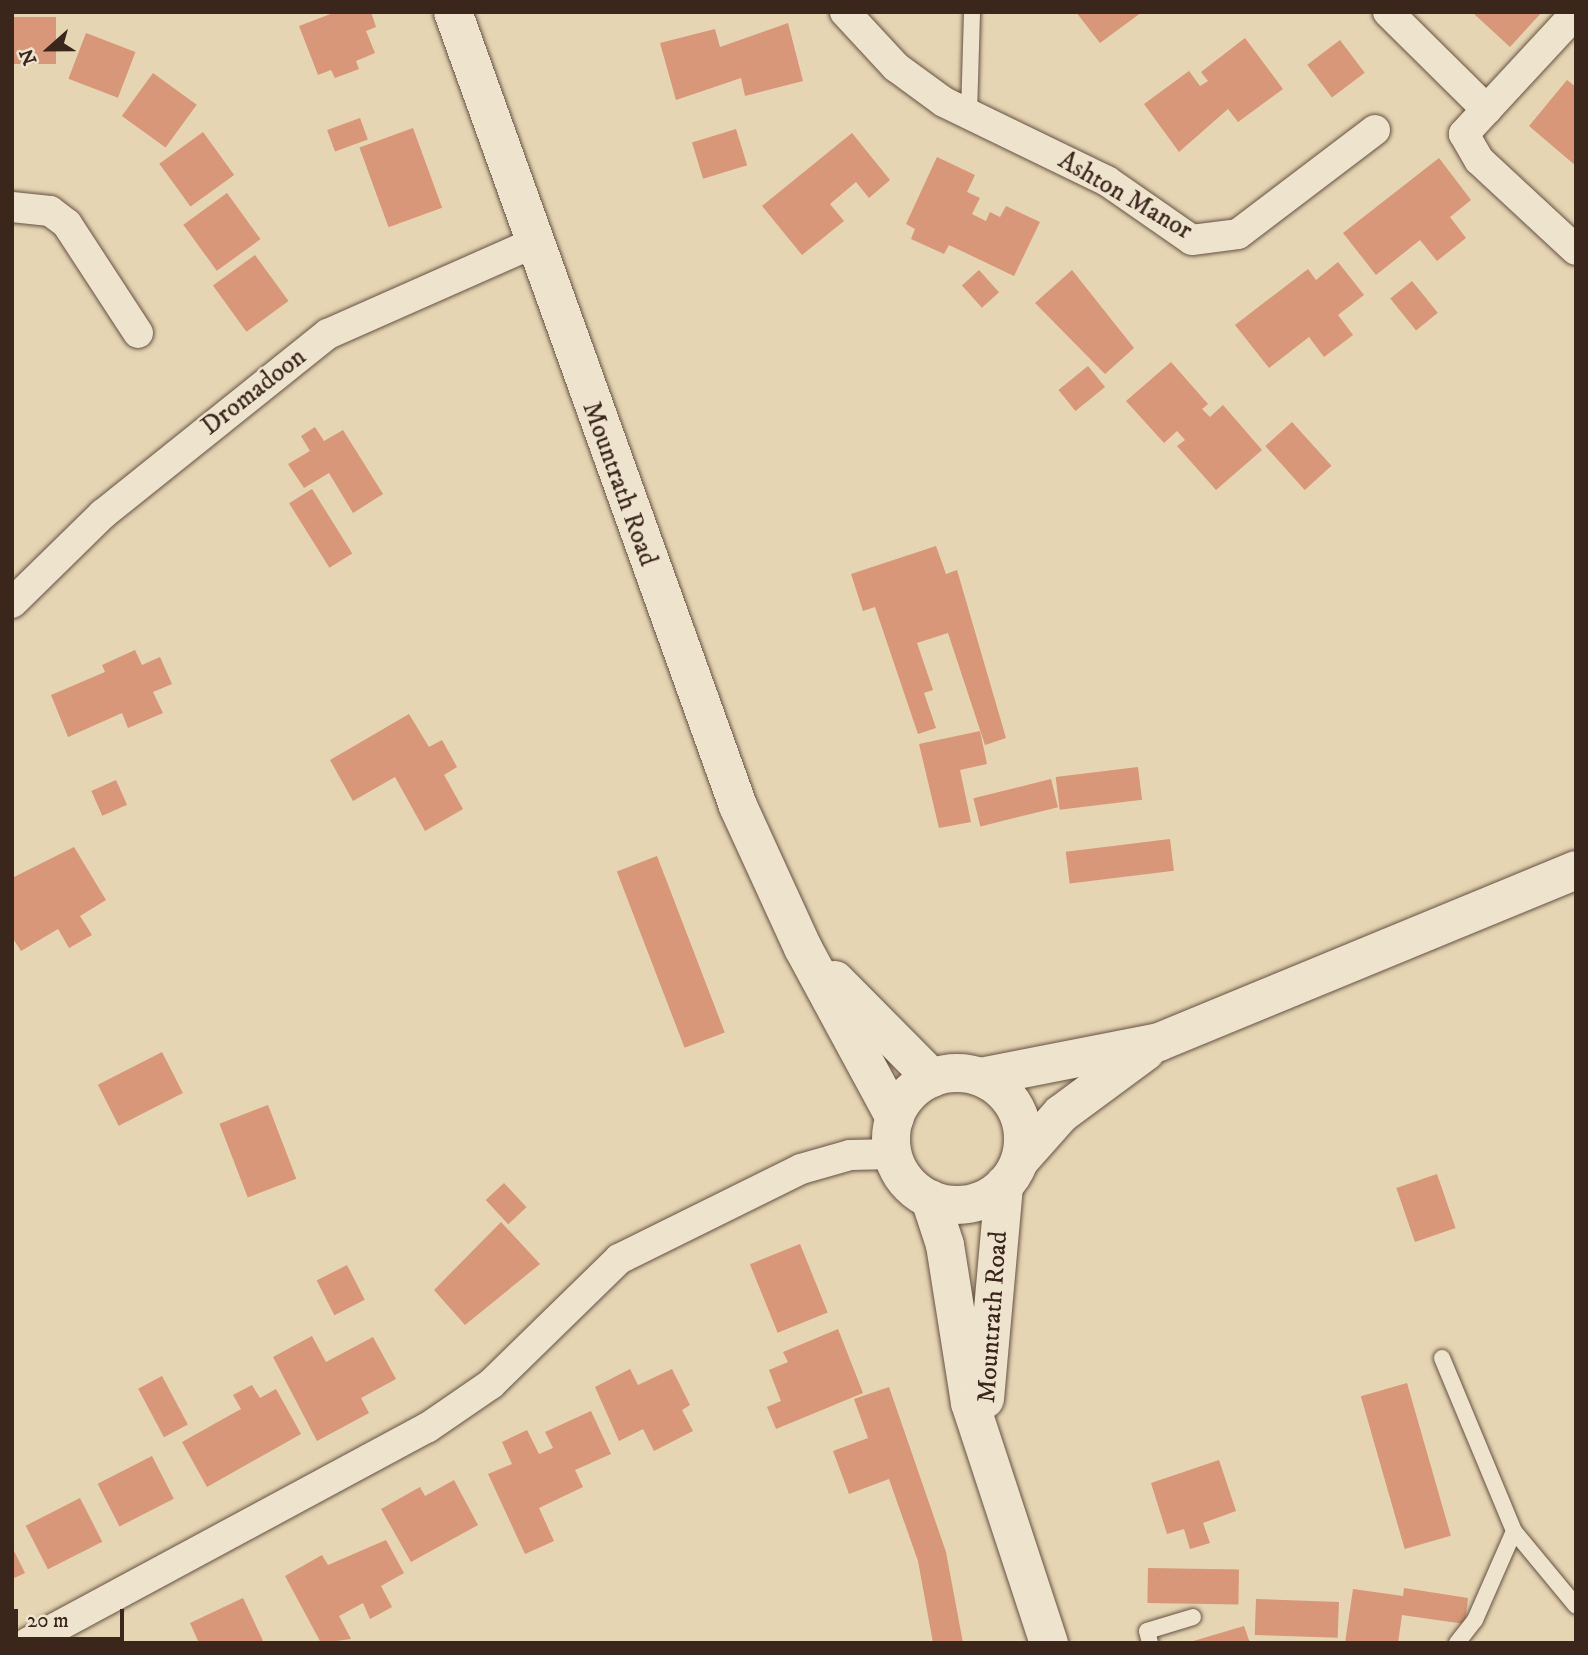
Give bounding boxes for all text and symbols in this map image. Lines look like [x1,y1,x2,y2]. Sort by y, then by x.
north arrow [14,14,84,84]
text: N [15,45,42,68]
street label: Ashton Manor [1053,145,1197,247]
street label: Dromadoon [195,341,313,443]
street label: Mountrath Road [575,398,663,570]
street label: Mountrath Road [971,1230,1015,1404]
scale bar [18,1596,128,1640]
text: 20 m [27,1608,69,1634]

